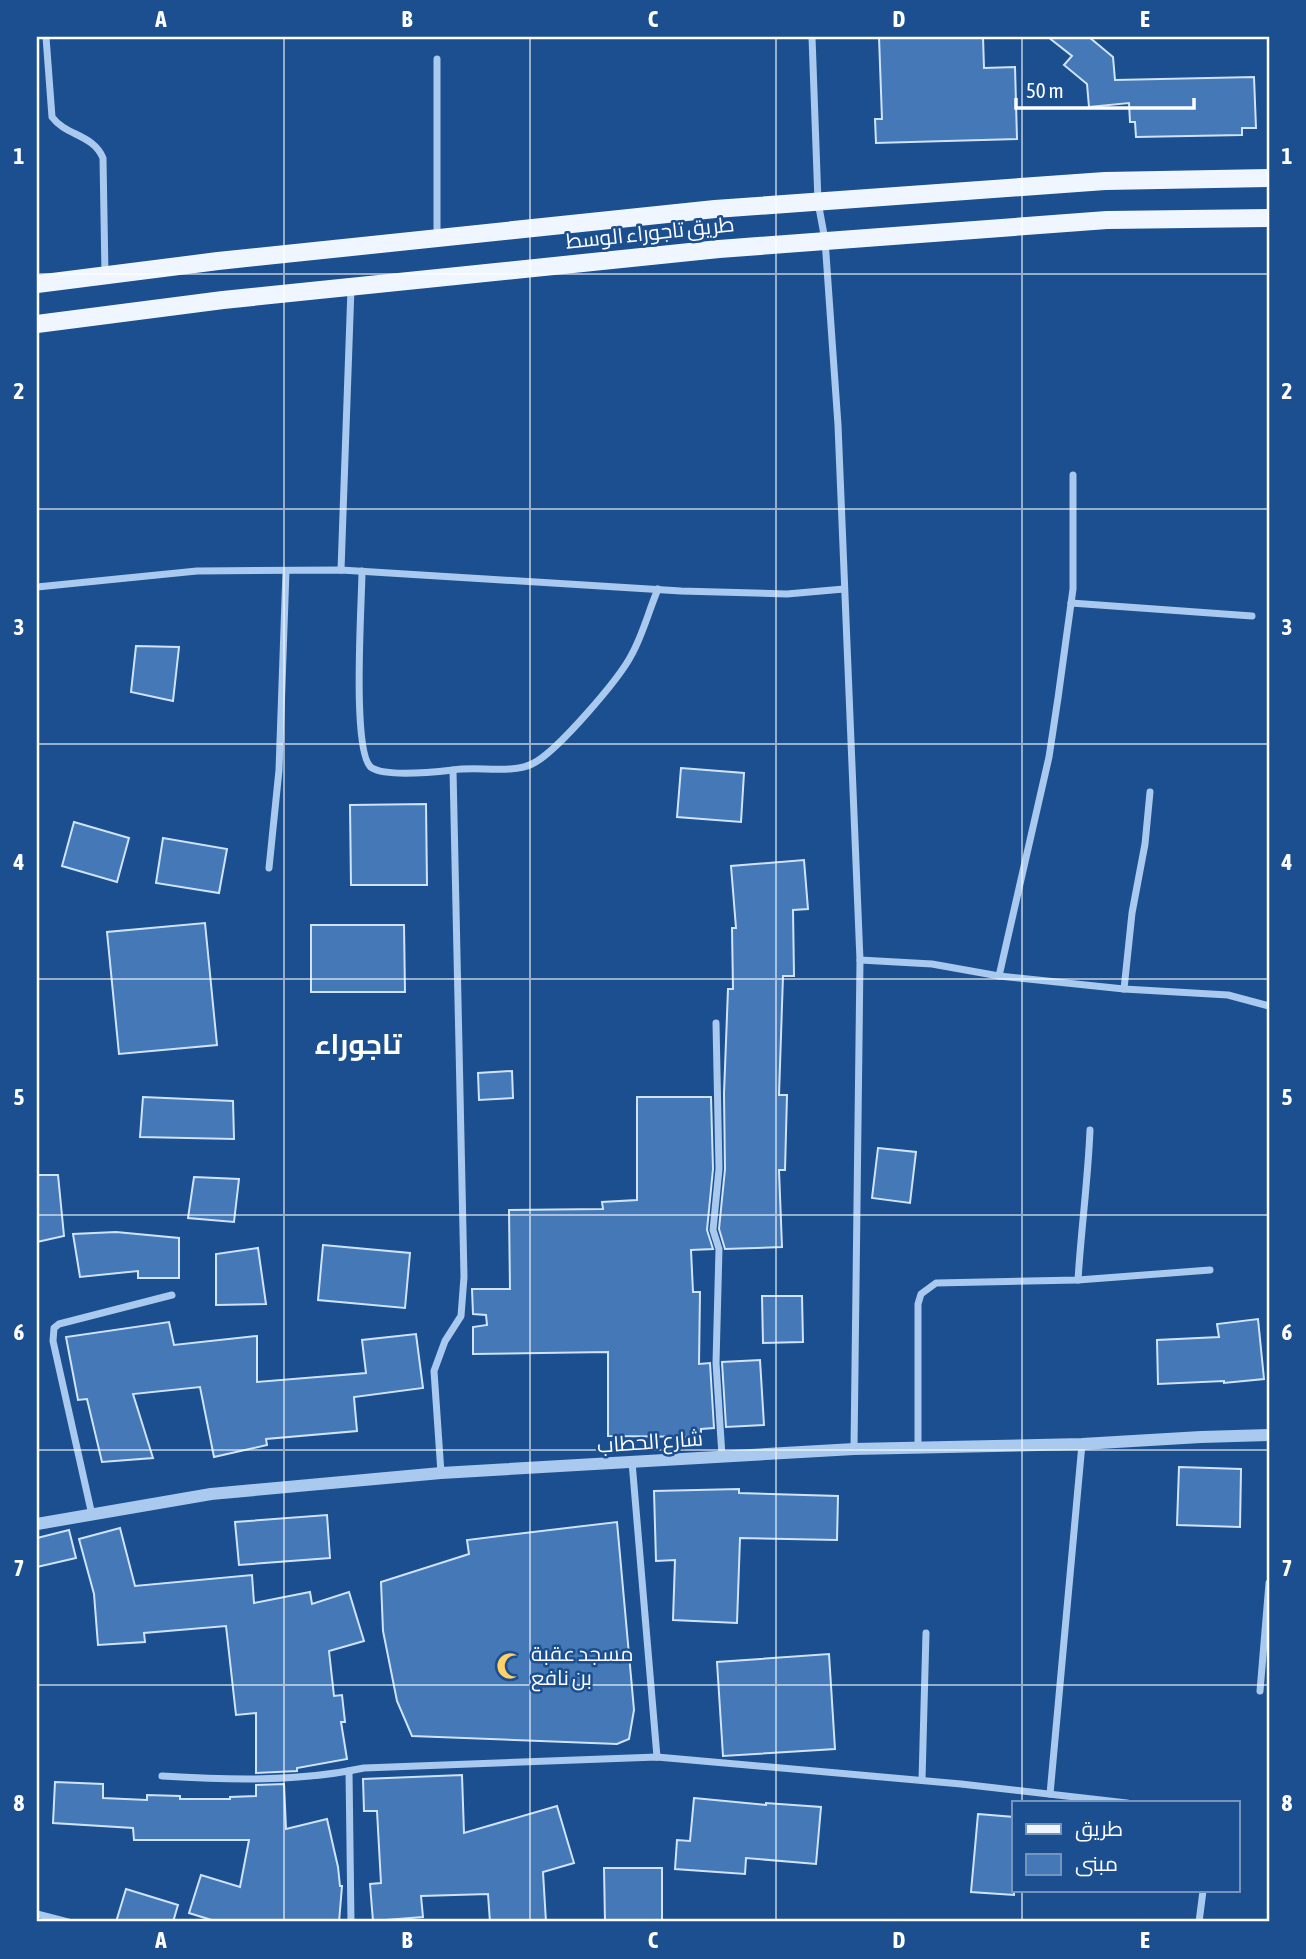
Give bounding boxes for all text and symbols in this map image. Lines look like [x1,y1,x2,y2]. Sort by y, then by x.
text: A [154,6,167,32]
text: B [402,6,413,32]
text: C [648,6,659,32]
text: D [893,6,906,32]
text: E [1140,6,1150,32]
scale bar [1016,66,1194,110]
text: 50 m [1026,78,1064,102]
text: 1 [14,143,25,169]
text: 1 [1282,143,1293,169]
street label: طريق تاجوراء الوسط [564,211,736,255]
text: 2 [14,378,24,404]
text: 2 [1282,378,1292,404]
text: 3 [14,614,24,640]
text: 3 [1282,614,1292,640]
text: 4 [13,849,25,875]
text: 4 [1281,849,1293,875]
district label: تاجوراء [314,1028,402,1061]
text: 5 [14,1084,25,1110]
text: 5 [1282,1084,1293,1110]
text: 6 [14,1319,25,1345]
text: 6 [1282,1319,1293,1345]
street label: شارع الحطاب [596,1425,704,1460]
text: 7 [14,1555,24,1581]
text: 7 [1282,1555,1292,1581]
place label: مسجد عقبة بن نافع [531,1641,633,1692]
mosque icon: مسجد عقبة بن نافع [495,1651,525,1681]
text: 8 [14,1790,25,1816]
text: 8 [1282,1790,1293,1816]
legend [1012,1801,1240,1892]
text: طريق [1075,1816,1123,1842]
text: مبنى [1075,1851,1118,1877]
text: A [154,1927,167,1953]
text: B [402,1927,413,1953]
text: C [648,1927,659,1953]
text: D [893,1927,906,1953]
text: E [1140,1927,1150,1953]

